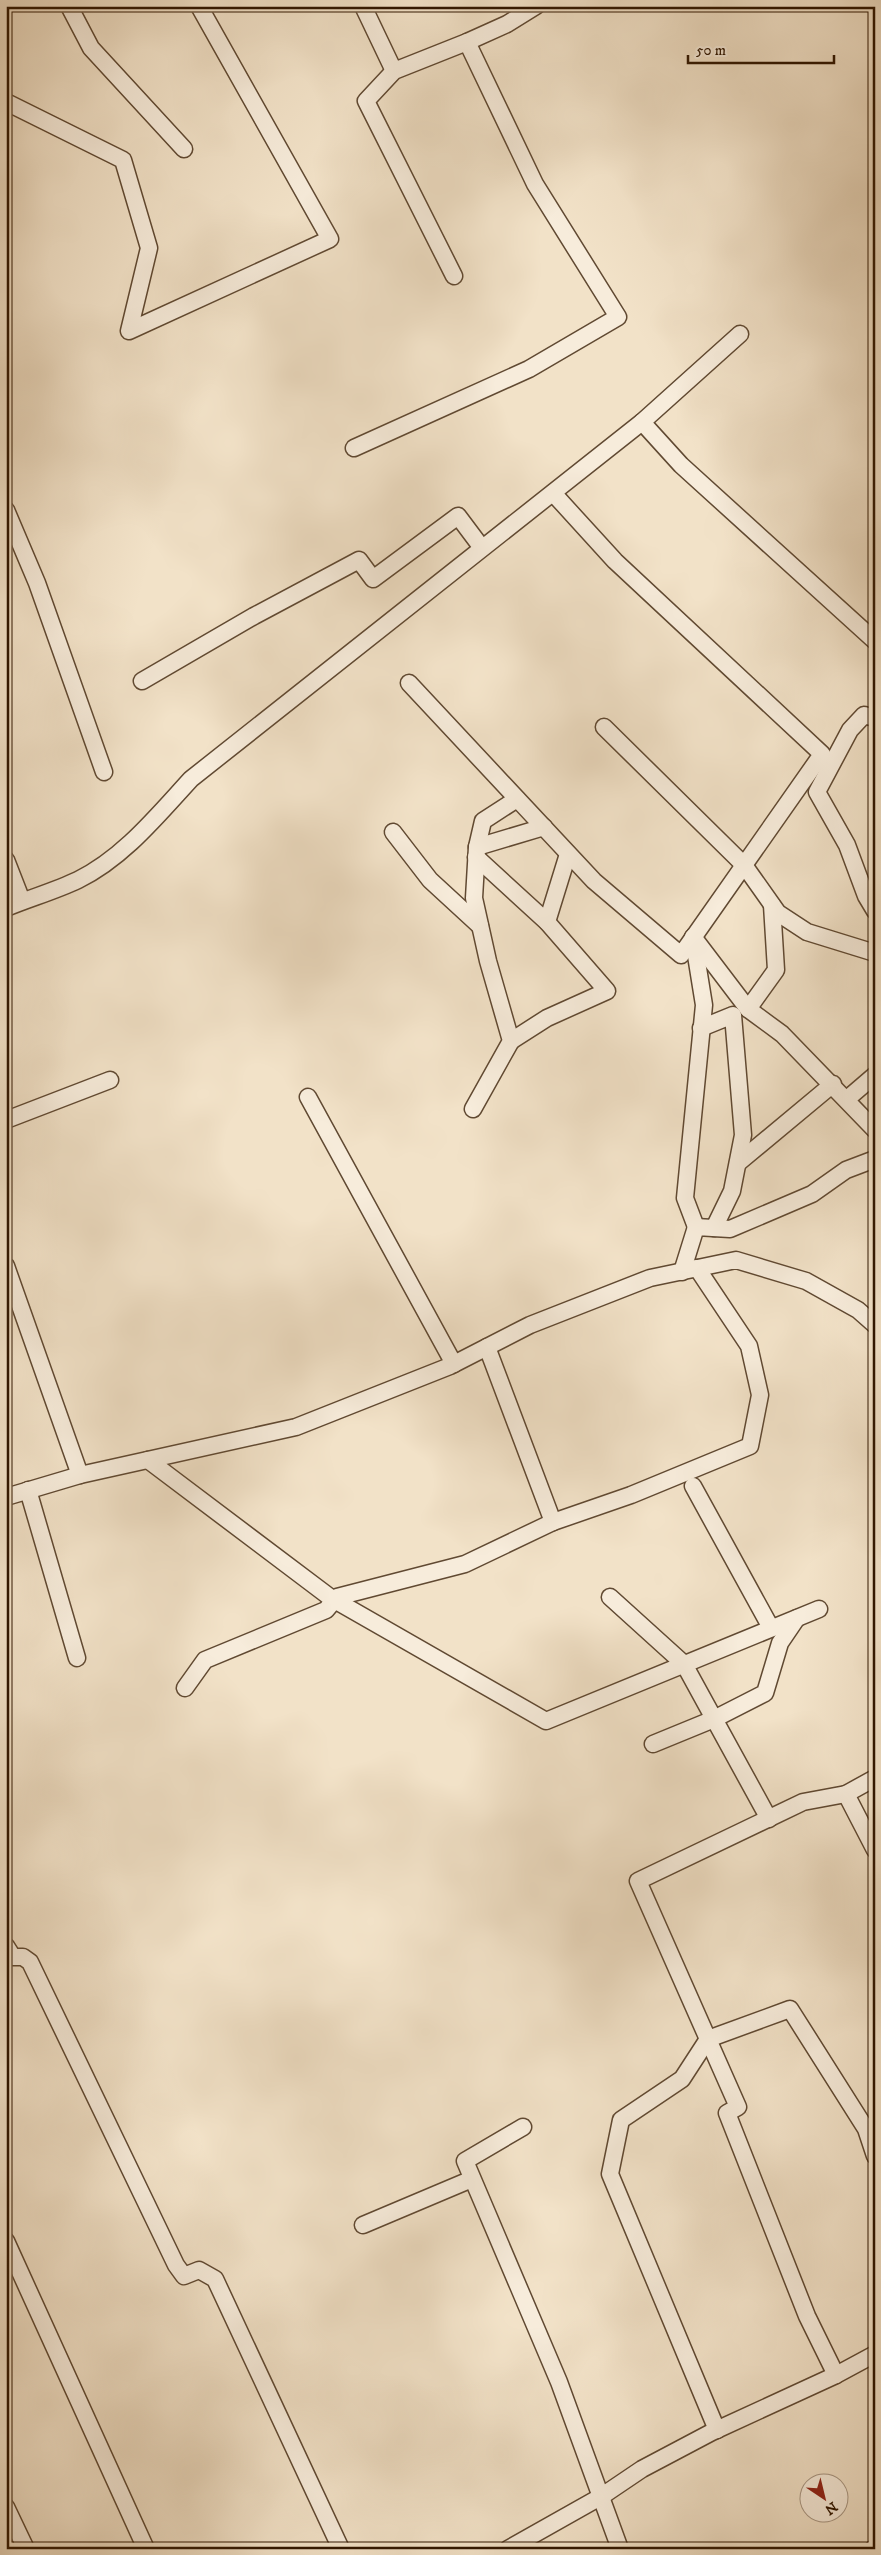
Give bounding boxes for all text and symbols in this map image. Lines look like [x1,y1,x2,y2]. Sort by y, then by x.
scale bar [688,32,835,64]
text: 50 m [696,41,726,60]
north arrow [798,2472,848,2522]
text: N [821,2497,841,2519]

